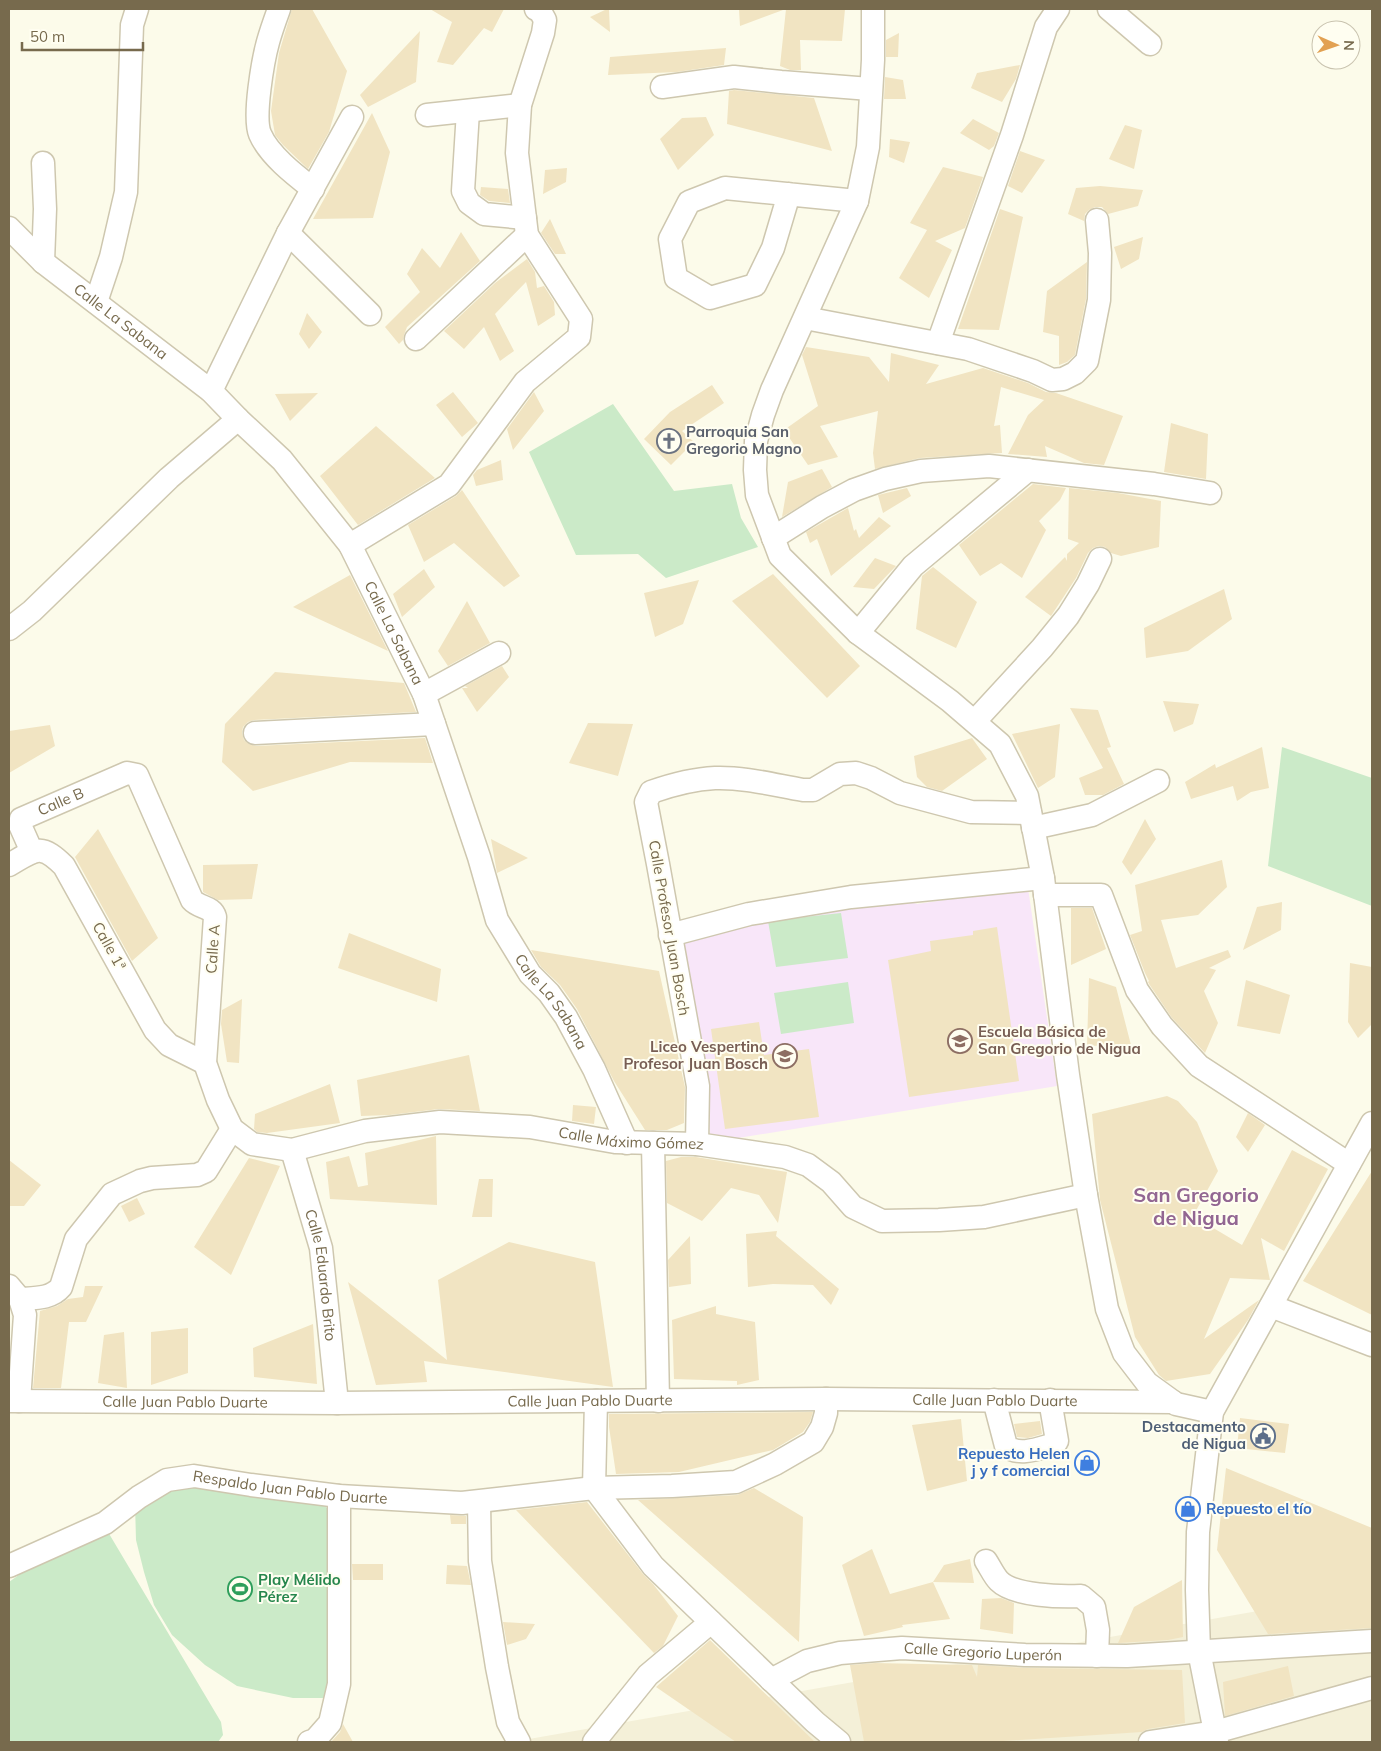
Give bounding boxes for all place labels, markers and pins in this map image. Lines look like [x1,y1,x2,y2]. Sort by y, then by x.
place label: Parroquia San Gregorio Magno [686,422,802,458]
church icon: Parroquia San Gregorio Magno [656,428,682,454]
place label: Escuela Básica de San Gregorio de Nigua [978,1022,1141,1058]
school or university icon: Escuela Básica de San Gregorio de Nigua [947,1028,973,1054]
place label: Liceo Vespertino Profesor Juan Bosch [623,1037,768,1073]
school or university icon: Liceo Vespertino Profesor Juan Bosch [772,1043,798,1069]
place label: Destacamento de Nigua [1142,1417,1246,1453]
public building icon: Destacamento de Nigua [1250,1423,1276,1449]
place label: Repuesto Helen j y f comercial [958,1444,1070,1480]
shop icon: Repuesto Helen j y f comercial [1074,1450,1100,1476]
shop icon: Repuesto el tío [1175,1496,1201,1522]
place label: Repuesto el tío [1206,1499,1312,1518]
place label: Play Mélido Pérez [258,1570,341,1606]
sports icon: Play Mélido Pérez [227,1576,253,1602]

